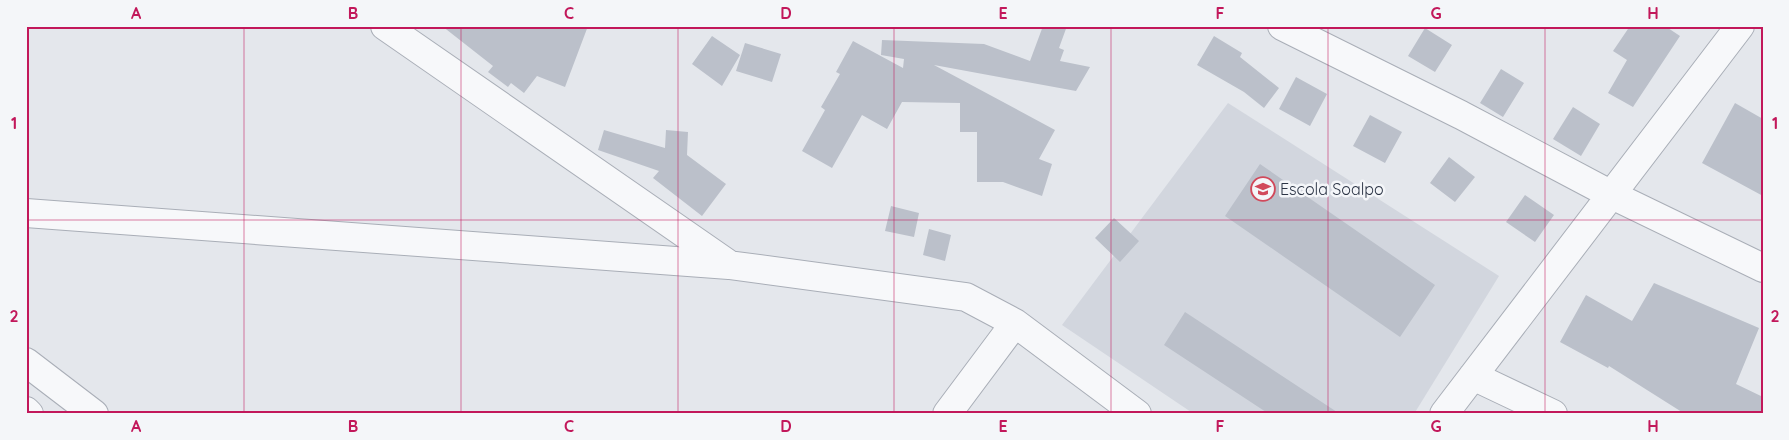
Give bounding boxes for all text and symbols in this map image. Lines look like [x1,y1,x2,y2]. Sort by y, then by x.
text: A [131,3,142,23]
text: B [348,3,358,23]
text: C [564,3,574,23]
text: D [780,3,792,23]
text: E [998,3,1008,23]
text: F [1216,3,1225,23]
text: G [1430,3,1442,23]
text: H [1647,3,1659,23]
text: 1 [11,113,17,133]
text: 1 [1772,113,1778,133]
school or university icon: Escola Soalpo [1250,176,1276,202]
place label: Escola Soalpo [1280,179,1384,199]
text: 2 [9,306,19,326]
text: 2 [1770,306,1780,326]
text: A [131,416,142,436]
text: B [348,416,358,436]
text: C [564,416,574,436]
text: D [780,416,792,436]
text: E [998,416,1008,436]
text: F [1216,416,1225,436]
text: G [1430,416,1442,436]
text: H [1647,416,1659,436]

